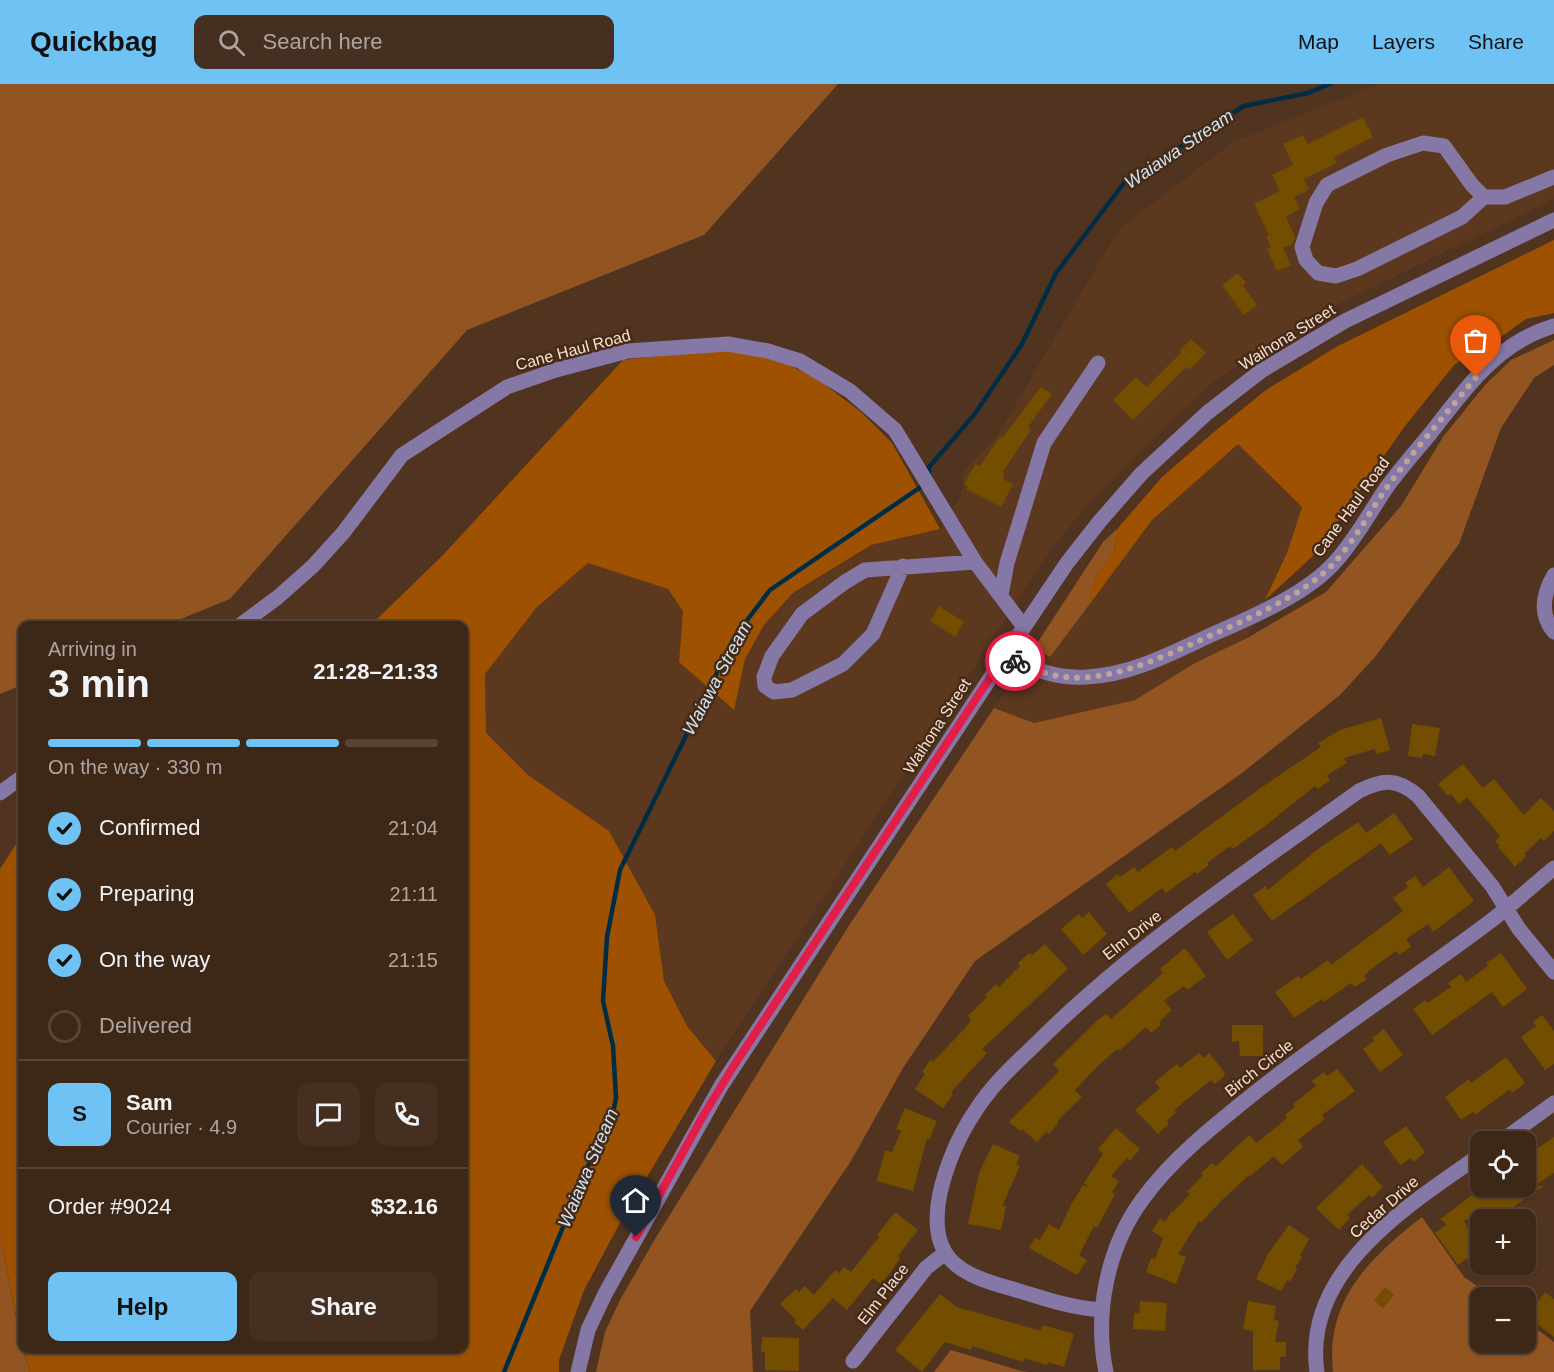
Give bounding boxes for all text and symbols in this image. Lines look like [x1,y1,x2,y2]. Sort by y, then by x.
search box [194,15,614,69]
text: Quickbag [30,26,158,57]
icon: search [215,26,248,59]
text: Search here [263,29,382,54]
text: Map [1298,30,1339,53]
text: Layers [1372,30,1435,53]
text: Share [1468,30,1524,53]
water label: Waiawa Stream [1121,105,1237,193]
street label: Waihona Street [1236,300,1338,373]
pin [1450,315,1501,377]
icon: bag [1459,324,1492,357]
street label: Cane Haul Road [514,326,632,374]
street label: Cane Haul Road [1309,454,1393,560]
water label: Waiawa Stream [678,617,756,739]
courier [985,631,1045,691]
text: Arriving in [48,638,137,660]
icon: bike [999,645,1032,678]
text: 21:28–21:33 [313,659,438,684]
text: 3 min [48,662,150,705]
street label: Waihona Street [900,675,974,777]
text: On the way · 330 m [48,756,223,778]
icon: check [48,812,81,845]
text: Confirmed [99,815,200,840]
text: 21:04 [388,817,438,839]
icon: check [48,878,81,911]
text: Preparing [99,881,194,906]
text: 21:11 [389,883,438,905]
street label: Elm Drive [1099,907,1165,963]
icon: check [48,944,81,977]
text: On the way [99,947,210,972]
text: 21:15 [388,949,438,971]
text: Delivered [99,1013,192,1038]
street label: Birch Circle [1222,1036,1297,1100]
button: chat [297,1083,360,1146]
button: phone [375,1083,438,1146]
text: Sam [126,1090,172,1115]
text: S [72,1101,87,1126]
water label: Waiawa Stream [554,1106,622,1230]
text: Courier · 4.9 [126,1116,237,1138]
map controls [1470,1131,1536,1353]
button: locate [1470,1131,1536,1197]
street label: Cedar Drive [1346,1173,1422,1241]
pin [610,1175,661,1237]
icon: home [619,1184,652,1217]
text: Order #9024 [48,1194,172,1219]
text: $32.16 [371,1194,438,1219]
button: + [1470,1209,1536,1275]
street label: Elm Place [854,1260,912,1328]
button: Help [48,1272,237,1341]
button: Share [249,1272,438,1341]
button: − [1470,1287,1536,1353]

